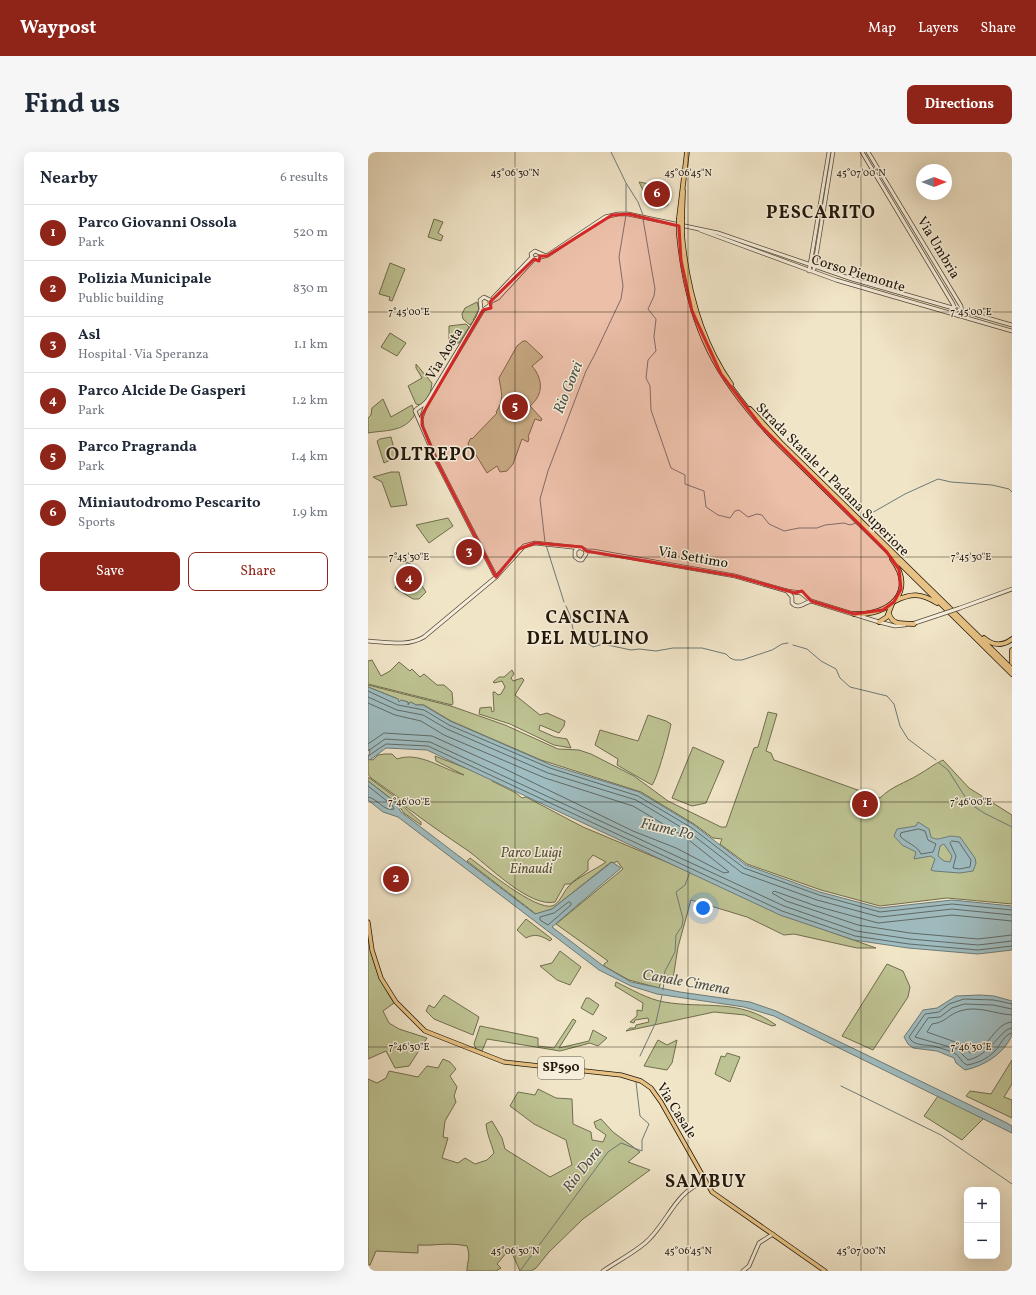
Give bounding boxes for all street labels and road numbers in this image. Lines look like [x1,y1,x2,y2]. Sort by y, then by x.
street label: Via Umbria [912,213,964,283]
street label: Corso Piemonte [809,251,908,297]
street label: Via Aosta [422,324,468,384]
street label: Strada Statale 11 Padana Superiore [751,399,913,561]
street label: Via Settimo [656,542,730,574]
road number: SP590 [538,1057,584,1079]
street label: Via Casale [651,1079,701,1143]

